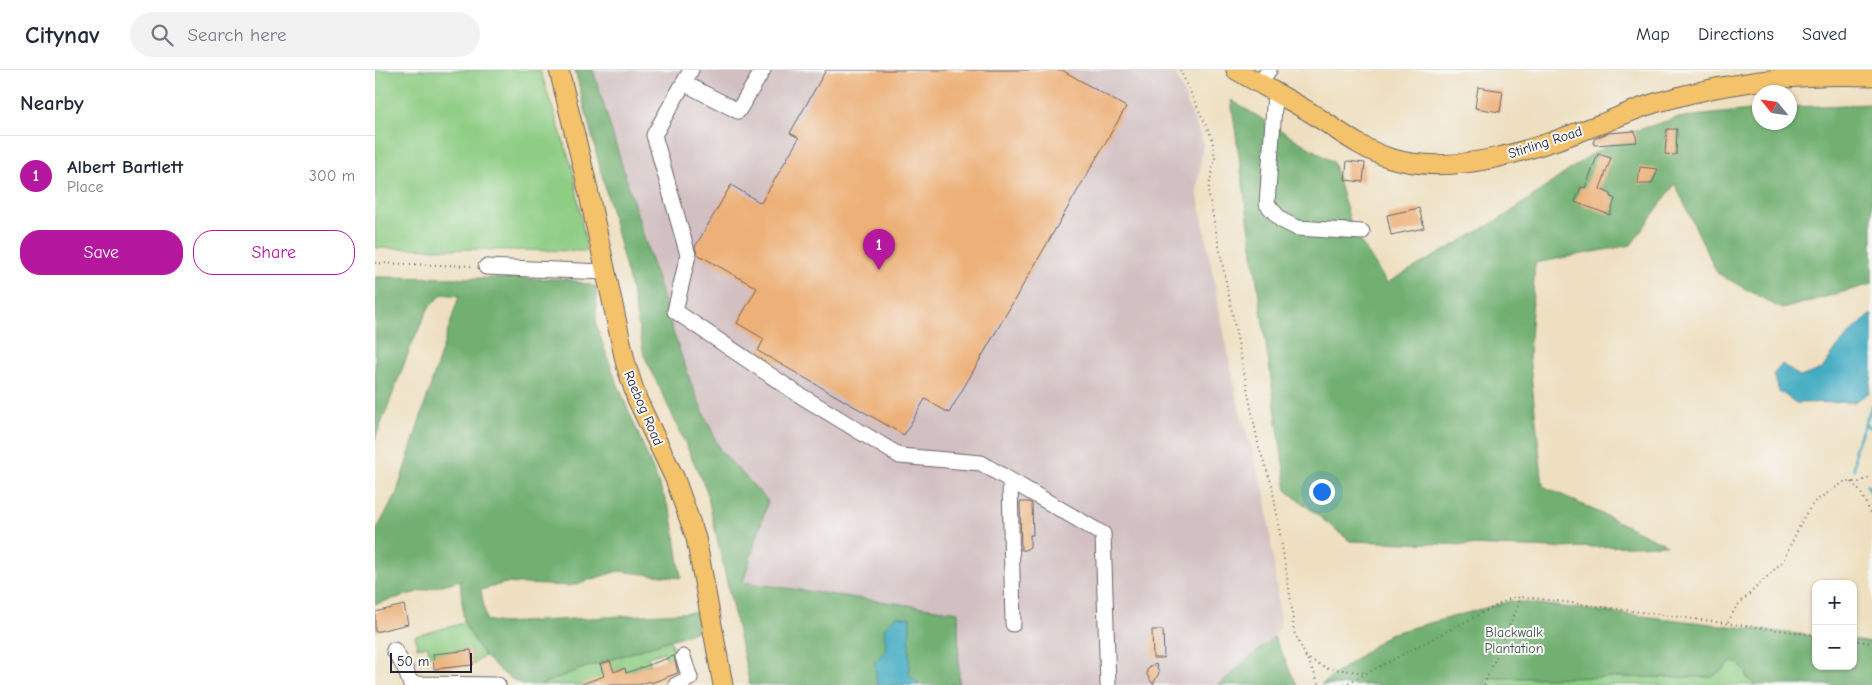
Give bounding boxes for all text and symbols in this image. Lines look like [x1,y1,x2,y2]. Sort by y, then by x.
search box [130,12,480,57]
text: Citynav [25,21,100,49]
icon: search [148,21,176,49]
text: Search here [188,24,286,46]
text: Map [1636,24,1670,45]
text: Directions [1698,24,1774,45]
text: Saved [1802,24,1847,45]
north arrow [1752,85,1797,130]
text: Nearby [20,91,84,115]
street label: Stirling Road [1506,123,1584,162]
text: Albert Bartlett [67,156,183,178]
text: 1 [33,167,39,185]
text: 300 m [309,167,355,185]
text: Place [67,178,103,196]
pin: 1 [863,229,895,270]
button: Save [20,230,183,275]
button: Share [193,230,355,275]
street label: Raebog Road [620,368,667,448]
your location [1309,479,1335,505]
map controls [1812,580,1857,670]
button: + [1812,580,1857,625]
park label: Blackwalk Plantation [1484,624,1544,657]
button: − [1812,625,1857,670]
scale bar [390,650,473,673]
text: 50 m [397,653,429,670]

